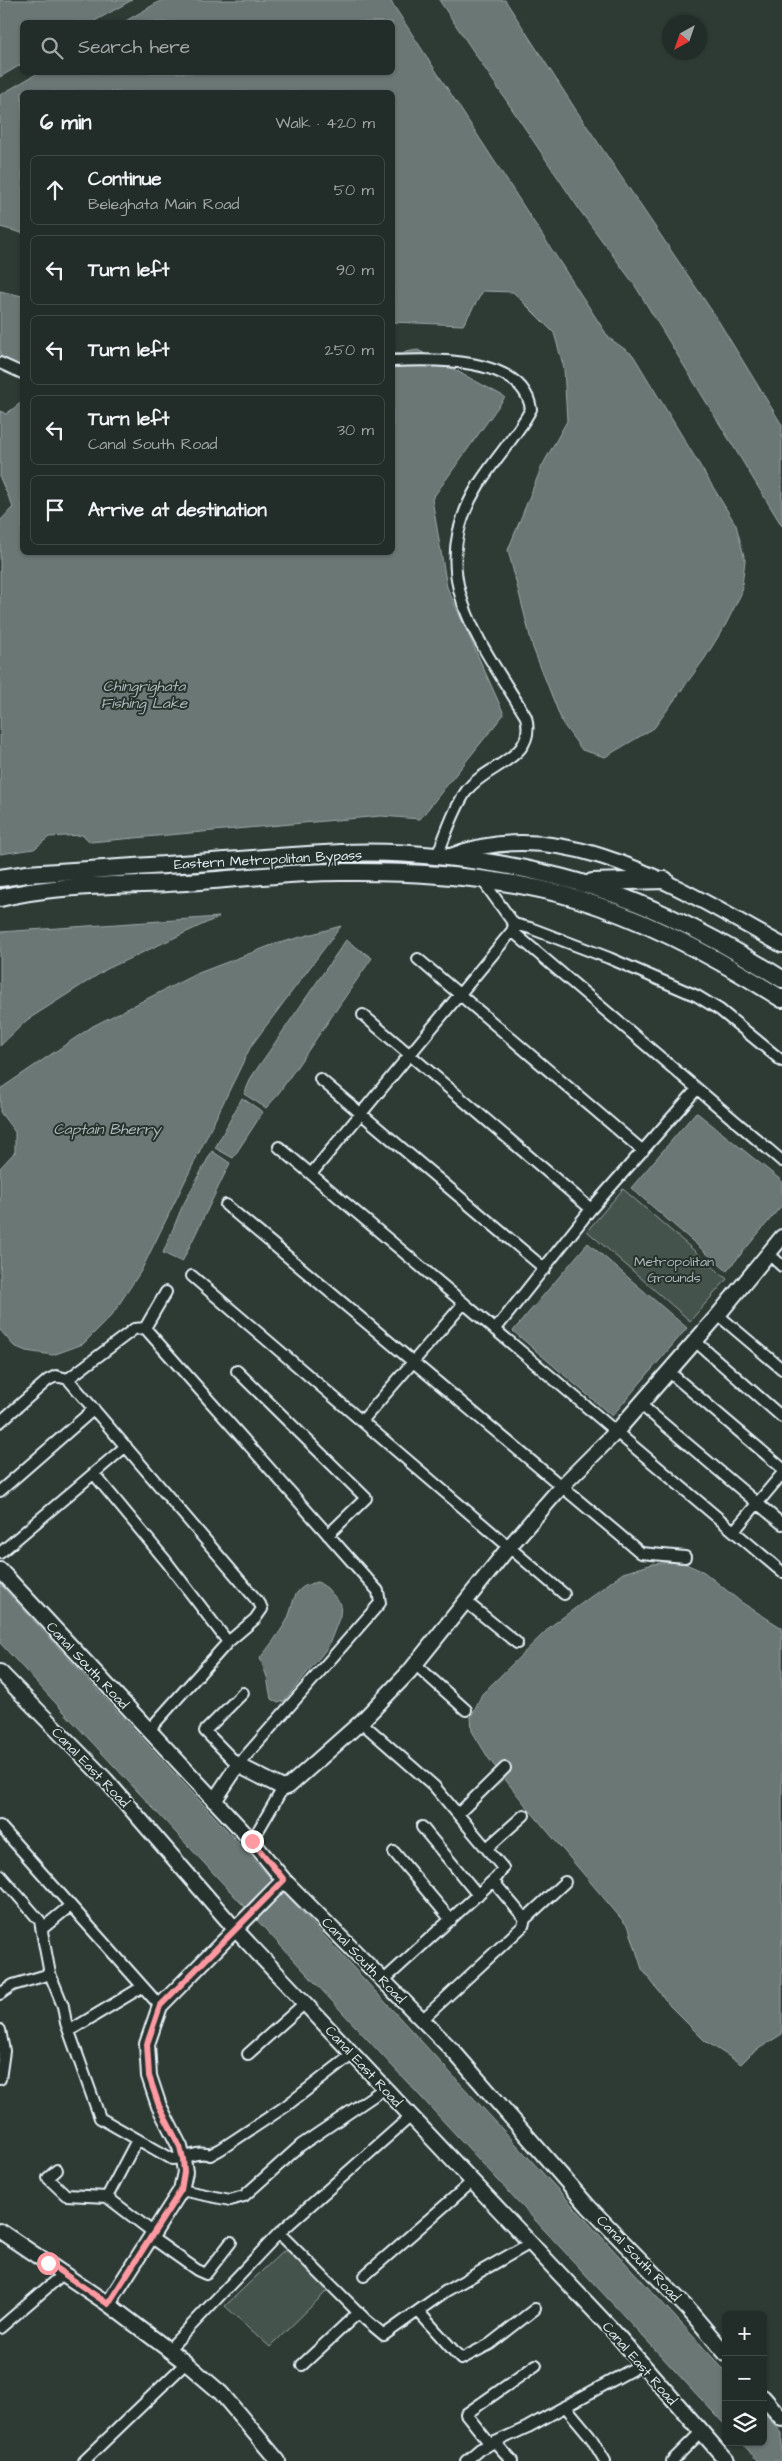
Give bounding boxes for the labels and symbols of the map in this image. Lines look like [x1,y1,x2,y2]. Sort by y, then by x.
north arrow [662,15,707,60]
water label: Chingrighata Fishing Lake [101,676,188,715]
street label: Eastern Metropolitan Bypass [173,845,363,875]
water label: Captain Bherry [53,1119,162,1141]
park label: Metropolitan Grounds [634,1252,714,1288]
street label: Canal South Road [41,1617,133,1714]
street label: Canal East Road [47,1723,134,1812]
route end [241,1830,264,1853]
street label: Canal South Road [317,1913,410,2008]
street label: Canal East Road [320,2022,406,2112]
street label: Canal South Road [592,2211,685,2306]
route start [37,2252,60,2275]
street label: Canal East Road [597,2318,681,2410]

